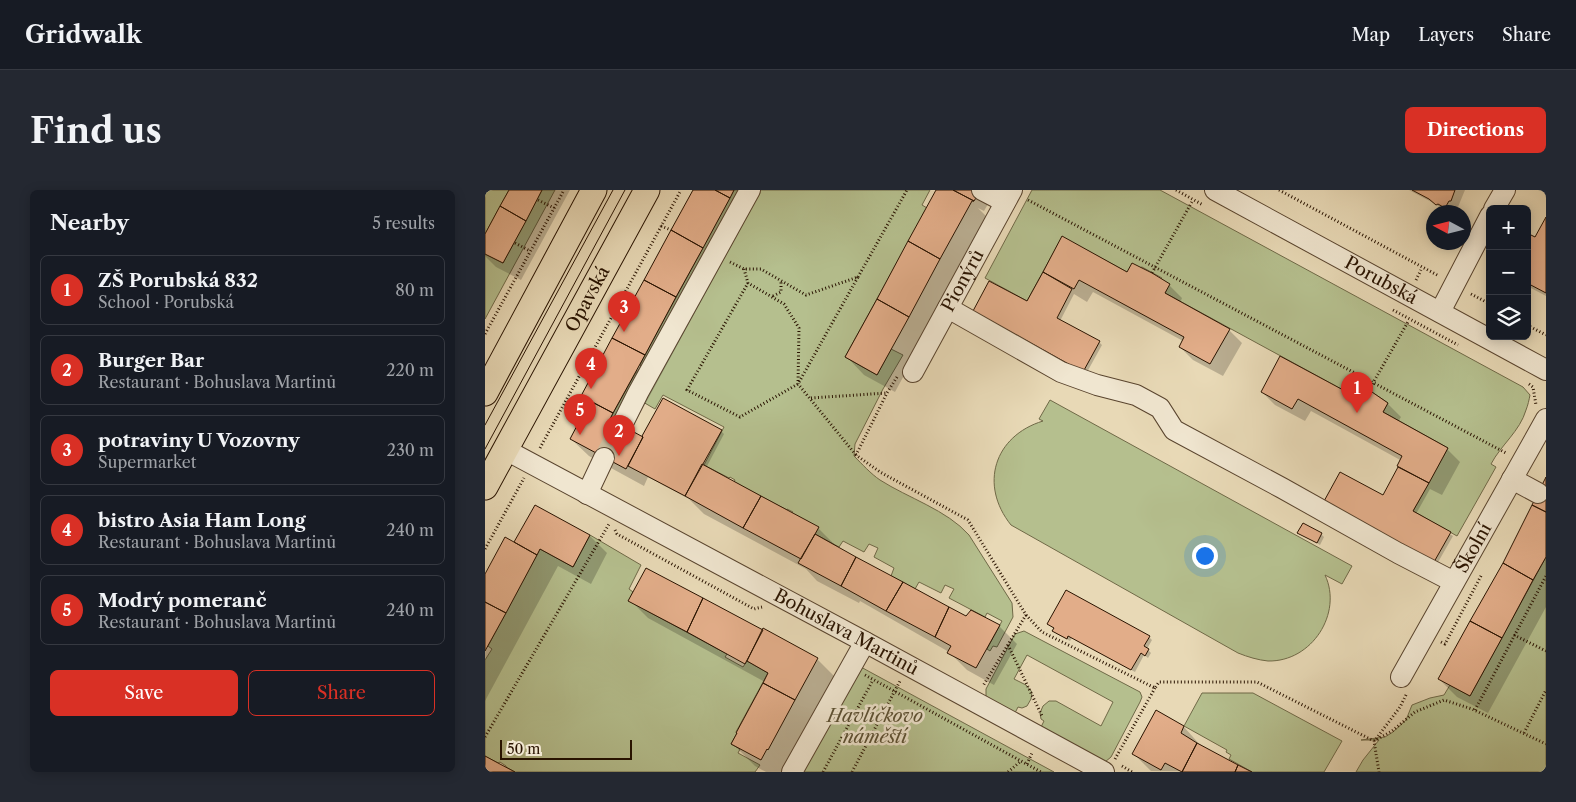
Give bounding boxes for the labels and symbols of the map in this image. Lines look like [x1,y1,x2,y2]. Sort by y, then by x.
north arrow [1426,205,1471,250]
street label: Pionýrů [937,246,989,316]
street label: Porubská [1341,252,1422,309]
street label: Opavská [561,262,615,336]
pin: 3 [608,291,640,332]
pin: 4 [575,348,607,389]
pin: 1 [1341,372,1373,413]
pin: 5 [564,394,596,435]
pin: 2 [603,415,635,456]
street label: Školní [1449,519,1497,577]
your location [1192,543,1218,569]
street label: Bohuslava Martinů [770,584,922,680]
park label: Havlíčkovo náměstí [825,705,923,748]
scale bar [500,737,633,760]

